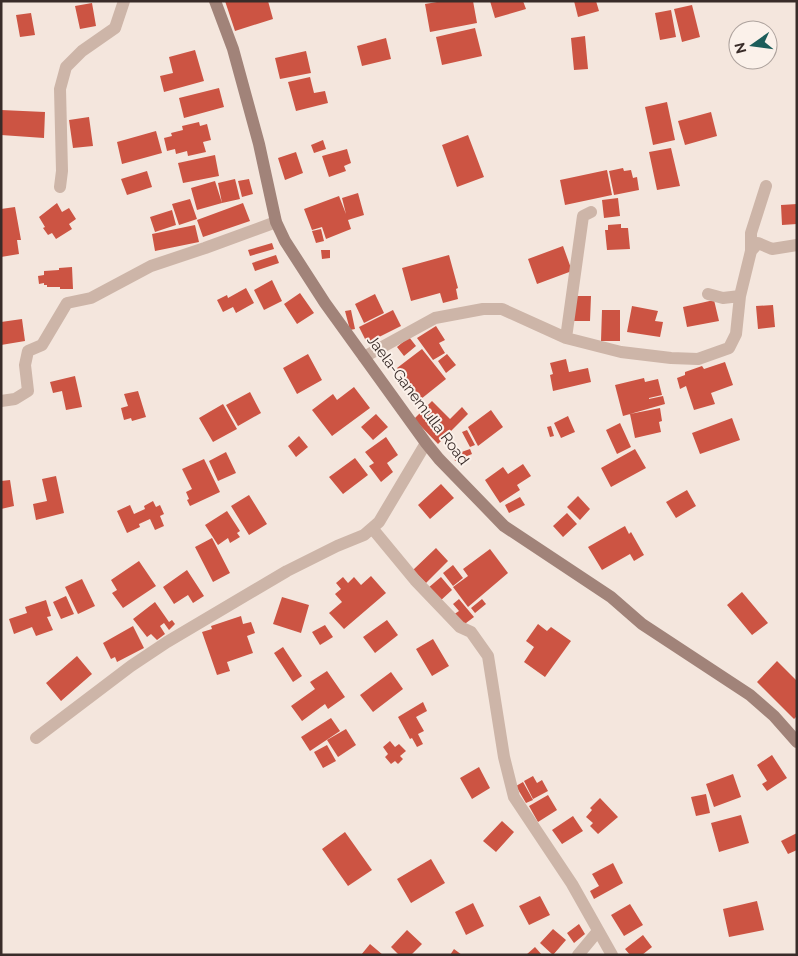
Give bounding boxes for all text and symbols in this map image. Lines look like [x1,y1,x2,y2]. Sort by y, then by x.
north arrow [728,20,778,70]
text: N [731,41,749,55]
street label: Jaela-Ganemulla Road [363,332,473,468]

